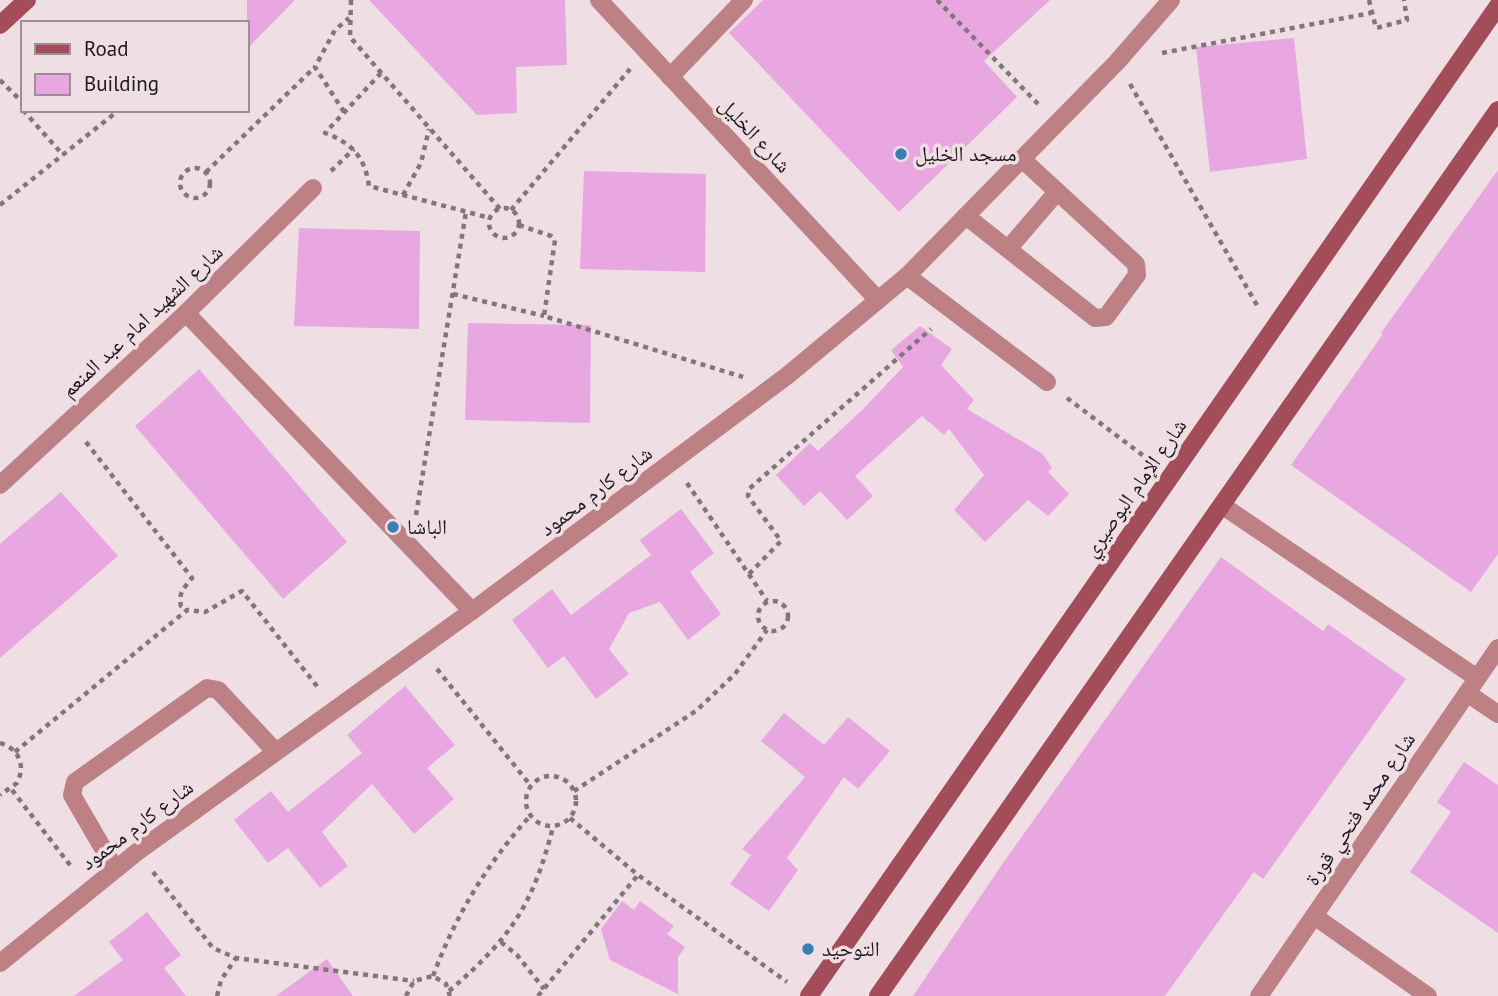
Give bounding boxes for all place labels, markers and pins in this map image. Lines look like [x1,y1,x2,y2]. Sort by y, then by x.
place label: مسجد الخليل [915,140,1017,167]
marker: مسجد الخليل [893,146,909,162]
place label: الباشا [407,513,447,540]
marker: الباشا [385,519,401,535]
place label: التوحيد [822,935,880,962]
marker: التوحيد [800,941,816,957]

